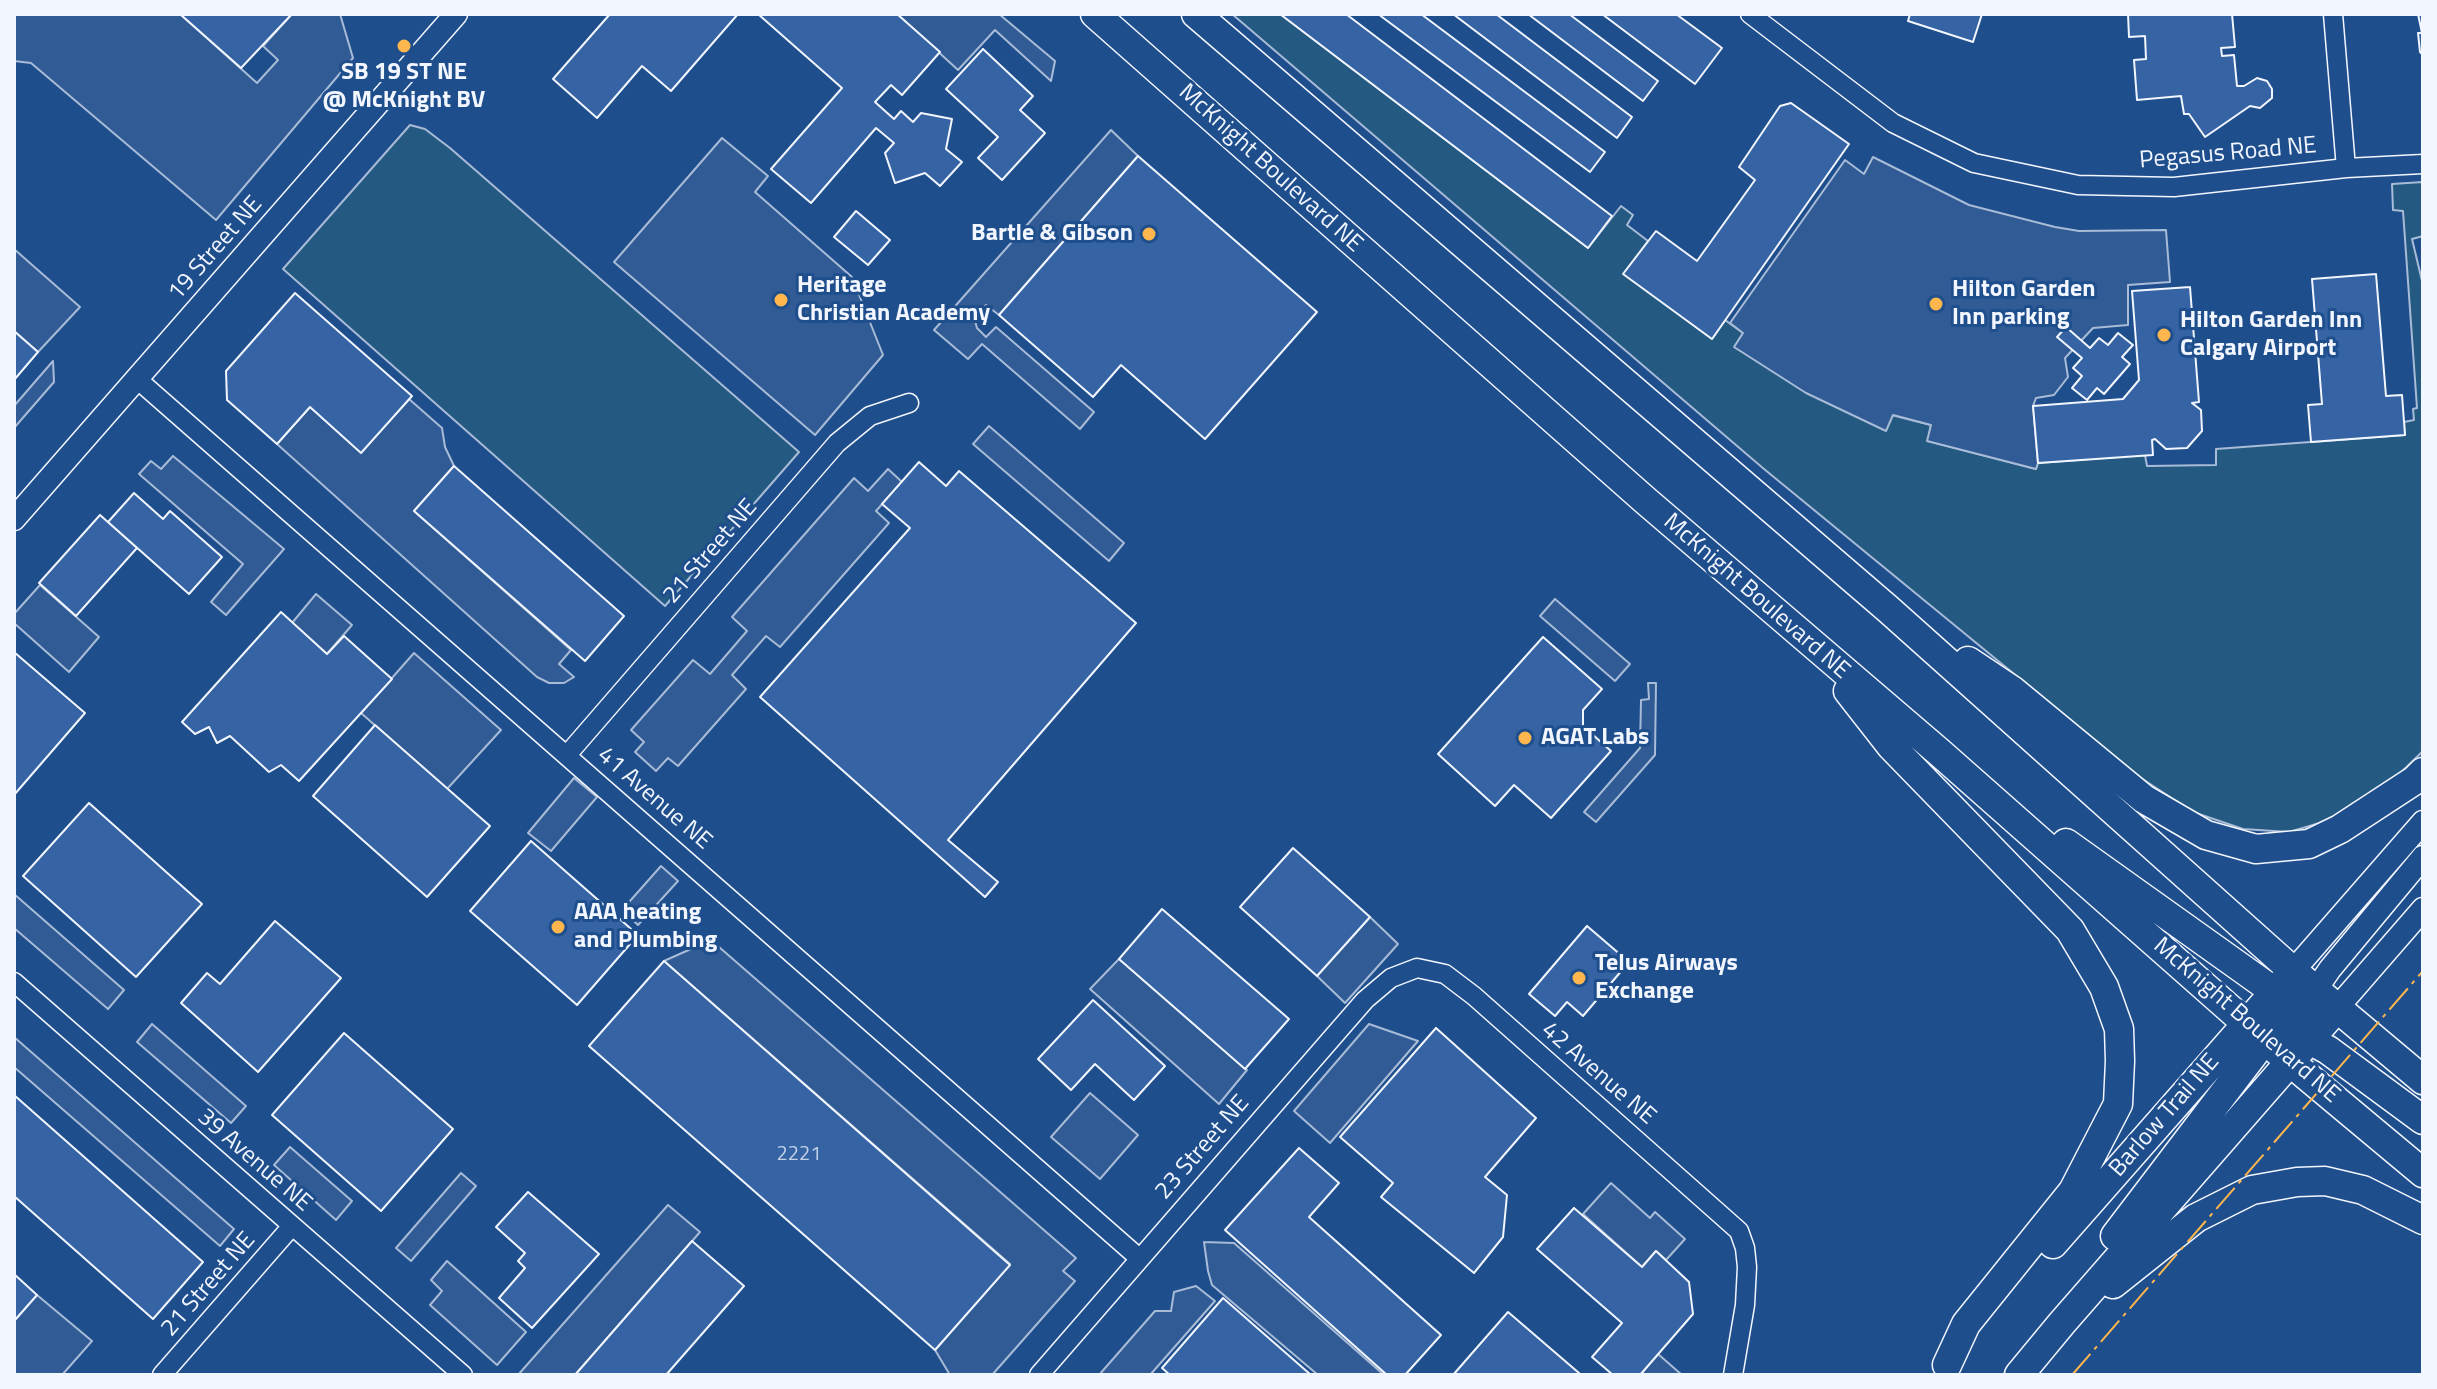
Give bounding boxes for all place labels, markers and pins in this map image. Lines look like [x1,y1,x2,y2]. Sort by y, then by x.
marker: SB 19 ST NE @ McKnight BV [395,37,413,55]
place label: SB 19 ST NE @ McKnight BV [323,59,485,115]
place label: Bartle & Gibson [971,220,1133,248]
marker: Bartle & Gibson [1140,225,1158,243]
place label: Heritage Christian Academy [797,272,990,328]
place label: Hilton Garden Inn parking [1952,276,2096,332]
marker: Heritage Christian Academy [772,291,790,309]
marker: Hilton Garden Inn parking [1927,295,1945,313]
place label: Hilton Garden Inn Calgary Airport [2180,307,2362,363]
marker: Hilton Garden Inn Calgary Airport [2155,326,2173,344]
place label: AGAT Labs [1541,724,1649,752]
marker: AGAT Labs [1516,729,1534,747]
place label: AAA heating and Plumbing [574,899,717,955]
marker: AAA heating and Plumbing [549,918,567,936]
place label: Telus Airways Exchange [1595,950,1738,1006]
marker: Telus Airways Exchange [1570,969,1588,987]

